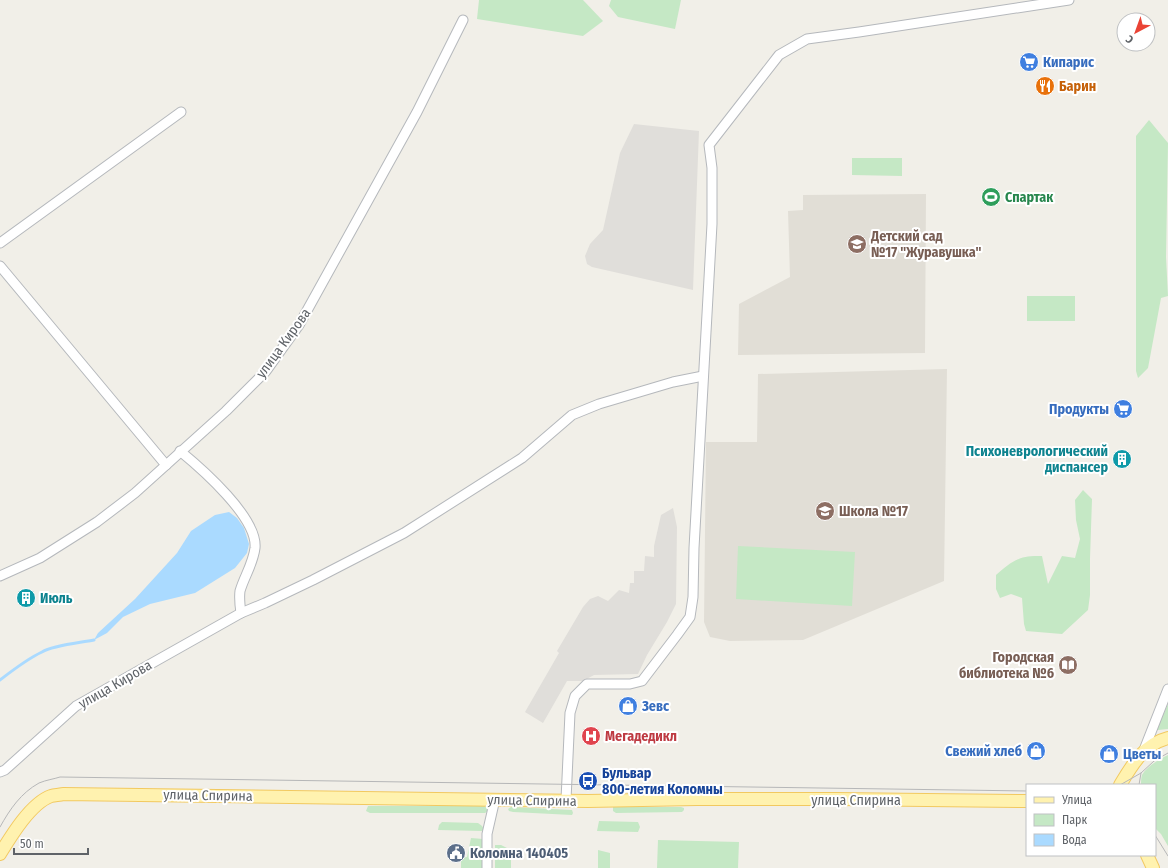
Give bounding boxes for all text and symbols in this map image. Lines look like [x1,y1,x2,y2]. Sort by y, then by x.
north arrow [1116,12,1156,52]
text: С [1123,32,1136,46]
supermarket icon: Кипарис [1018,51,1040,73]
place label: Кипарис [1043,54,1095,71]
restaurant icon: Барин [1034,75,1056,97]
place label: Барин [1059,78,1096,95]
sports icon: Спартак [980,186,1002,208]
place label: Спартак [1005,189,1054,206]
place label: Детский сад №17 "Журавушка" [870,228,981,261]
school or university icon: Детский сад №17 "Журавушка" [846,233,868,255]
street label: улица Кирова [252,305,314,381]
supermarket icon: Продукты [1112,398,1134,420]
place label: Продукты [1049,401,1109,418]
place label: Психоневрологический диспансер [966,443,1108,476]
building icon: Психоневрологический диспансер [1111,448,1133,470]
school or university icon: Школа №17 [814,500,836,522]
place label: Школа №17 [839,503,908,520]
building icon: Июль [15,587,37,609]
place label: Июль [40,590,73,607]
place label: Городская библиотека №6 [959,649,1054,682]
library icon: Городская библиотека №6 [1057,654,1079,676]
street label: улица Кирова [76,657,155,712]
shop icon: Зевс [617,695,639,717]
place label: Зевс [641,698,670,715]
hospital icon: Мегадедикл [580,725,602,747]
place label: Мегадедикл [605,728,677,745]
shop icon: Свежий хлеб [1025,740,1047,762]
place label: Свежий хлеб [945,743,1022,760]
shop icon: Цветы [1098,743,1120,765]
place label: Цветы [1123,746,1161,763]
place label: Бульвар 800-летия Коломны [602,765,723,798]
bus stop icon: Бульвар 800-летия Коломны [577,770,599,792]
legend [1026,784,1156,856]
street label: улица Спирина [163,786,253,805]
street label: улица Спирина [487,791,577,810]
street label: улица Спирина [811,792,901,809]
text: Улица [1061,793,1092,807]
text: Парк [1062,813,1088,827]
scale bar [14,830,88,856]
text: Вода [1062,833,1087,847]
text: 50 m [20,837,44,851]
public building icon: Коломна 140405 [445,842,467,864]
place label: Коломна 140405 [470,845,568,862]

